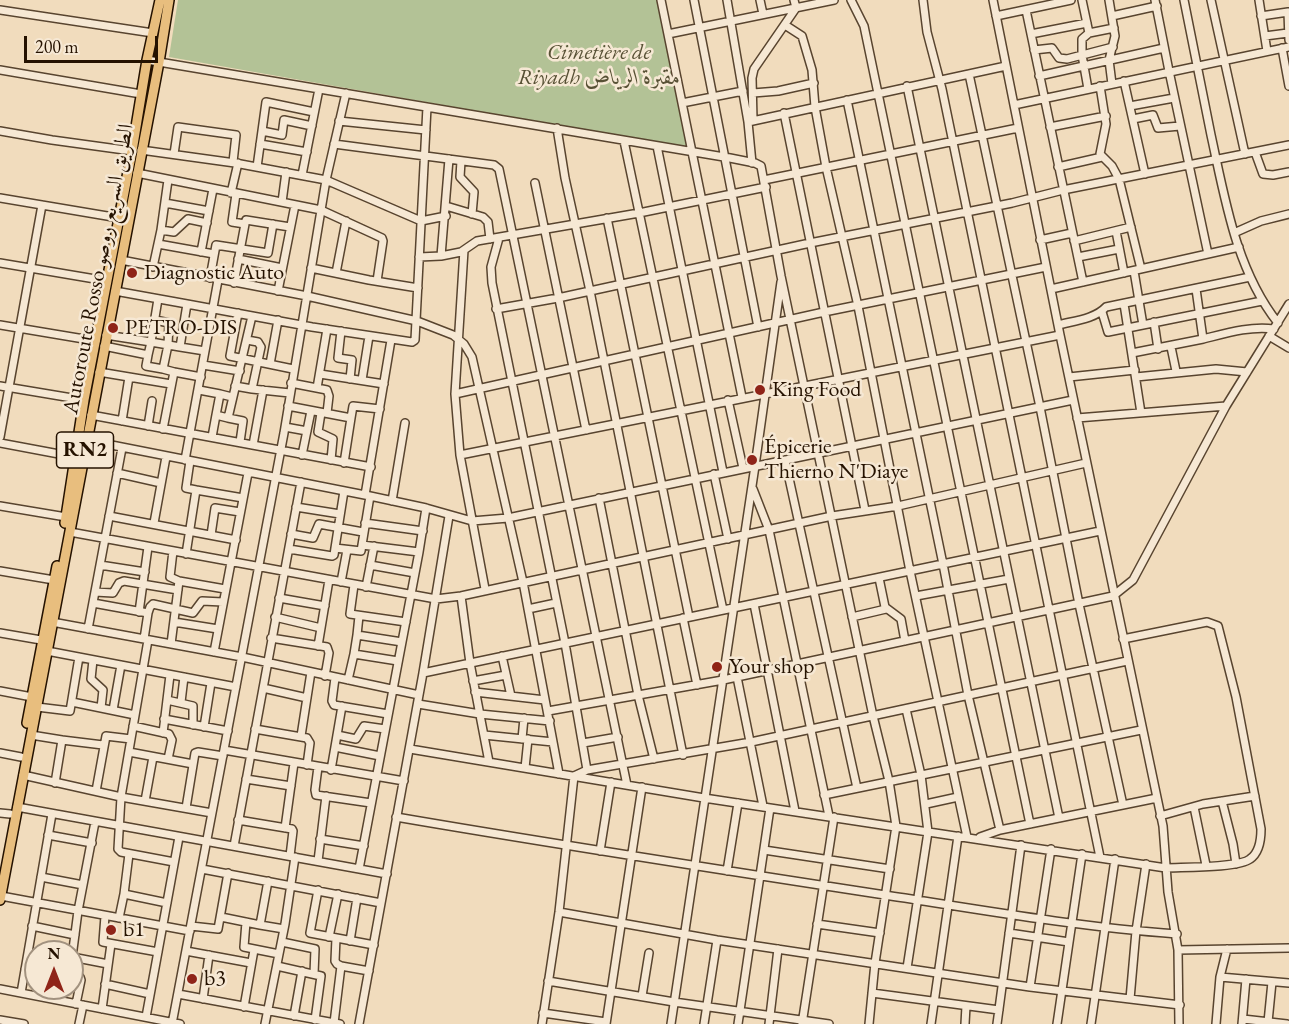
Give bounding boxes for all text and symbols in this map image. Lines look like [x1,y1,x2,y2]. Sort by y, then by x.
scale bar [27,24,160,62]
text: 200 m [35,35,79,58]
park label: Cimetière de Riyadh مقبرة الرياض [518,40,680,92]
street label: Autoroute Rosso الطريق السريع روصو [58,122,140,416]
place label: Diagnostic Auto [144,260,284,286]
marker: Diagnostic Auto [125,266,139,280]
place label: PETRO-DIS [125,315,237,341]
marker: PETRO-DIS [106,321,120,335]
place label: King Food [772,377,861,403]
marker: King Food [753,383,767,397]
road number: RN2 [56,432,113,468]
place label: Épicerie Thierno N'Diaye [764,434,908,486]
marker: Épicerie Thierno N'Diaye [745,453,759,467]
place label: Your shop [729,654,814,680]
marker: Your shop [710,660,724,674]
place label: b1 [123,917,145,943]
marker: b1 [104,923,118,937]
north arrow [24,940,84,1000]
text: N [48,943,60,964]
place label: b3 [204,966,226,992]
marker: b3 [185,972,199,986]

